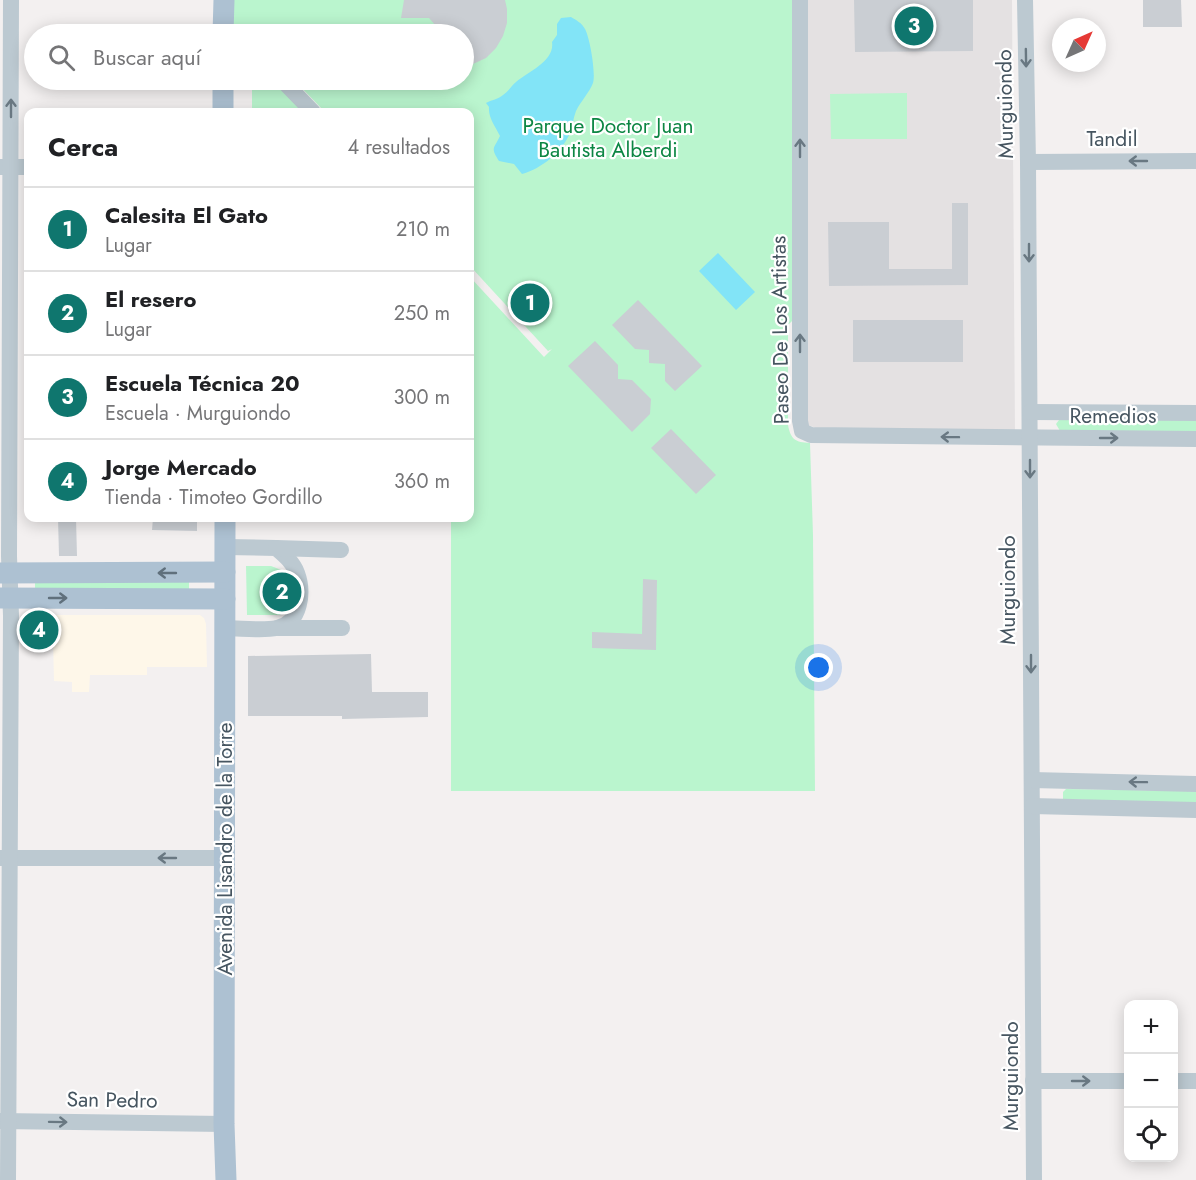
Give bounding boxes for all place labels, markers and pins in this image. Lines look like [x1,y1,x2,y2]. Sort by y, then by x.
pin: 3 [894,3,934,48]
pin: 1 [510,280,550,326]
pin: 2 [262,570,302,614]
pin: 4 [20,608,58,652]

